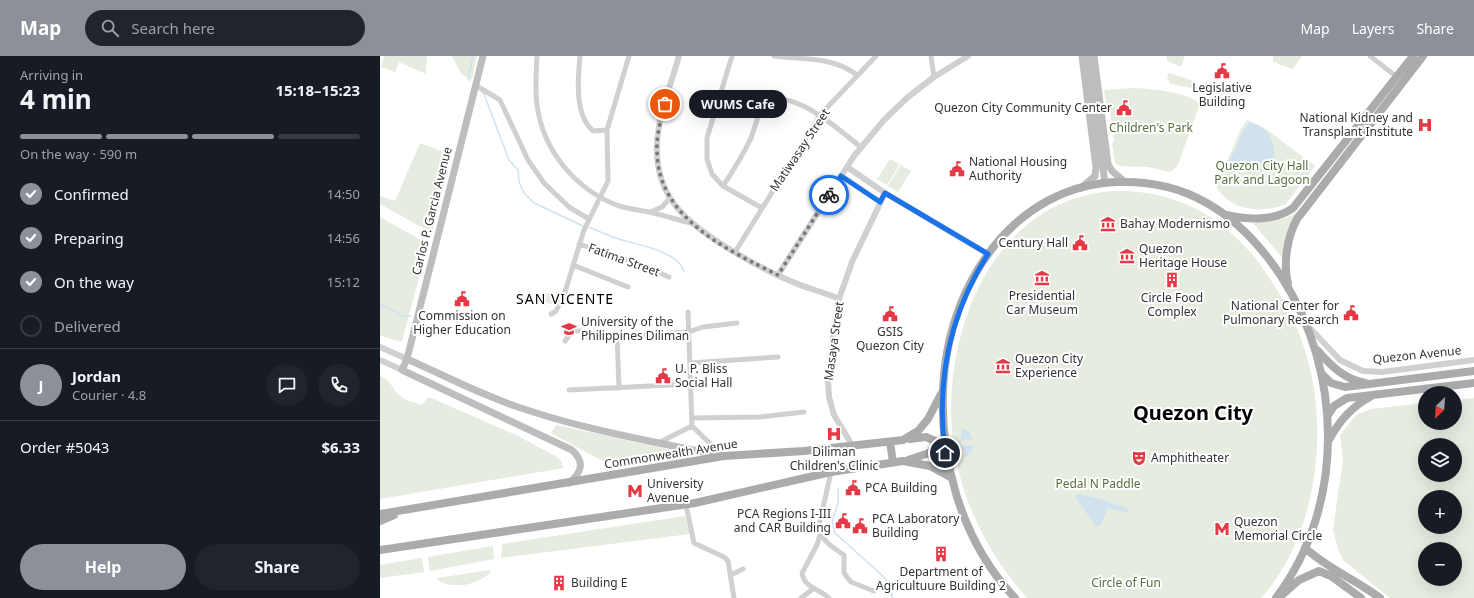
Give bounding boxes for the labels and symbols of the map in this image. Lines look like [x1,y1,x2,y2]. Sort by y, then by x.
public building icon: Legislative Building [1213,62,1231,80]
place label: Legislative Building [1192,79,1252,110]
pin [648,87,682,121]
callout: WUMS Cafe [689,90,787,118]
place label: Quezon City Community Center [934,99,1112,116]
public building icon: Quezon City Community Center [1115,99,1133,117]
street label: Matiwasay Street [766,104,834,194]
place label: National Kidney and Transplant Institute [1299,109,1413,140]
hospital icon: National Kidney and Transplant Institute [1416,116,1434,134]
park label: Children's Park [1109,119,1194,136]
street label: Carlos P. Garcia Avenue [407,145,456,277]
place label: National Housing Authority [969,153,1067,184]
park label: Quezon City Hall Park and Lagoon [1214,157,1310,188]
public building icon: National Housing Authority [948,160,966,178]
courier [809,175,849,215]
museum icon: Bahay Modernismo [1099,215,1117,233]
place label: Bahay Modernismo [1120,215,1230,232]
place label: Century Hall [998,234,1068,251]
public building icon: Century Hall [1071,234,1089,252]
street label: Fatima Street [586,239,663,281]
place label: Quezon Heritage House [1139,240,1227,271]
museum icon: Quezon Heritage House [1118,247,1136,265]
museum icon: Presidential Car Museum [1033,269,1051,287]
building icon: Circle Food Complex [1163,271,1181,289]
place label: Presidential Car Museum [1006,287,1078,318]
district label: SAN VICENTE [516,289,614,308]
place label: Circle Food Complex [1141,289,1203,320]
public building icon: Commission on Higher Education [453,290,471,308]
place label: National Center for Pulmonary Research [1223,297,1339,328]
street label: Masaya Street [820,300,848,382]
public building icon: National Center for Pulmonary Research [1342,304,1360,322]
public building icon: GSIS Quezon City [881,305,899,323]
place label: Commission on Higher Education [413,307,511,338]
place label: University of the Philippines Diliman [581,313,689,344]
school or university icon: University of the Philippines Diliman [560,320,578,338]
place label: GSIS Quezon City [856,323,925,354]
street label: Quezon Avenue [1372,341,1462,368]
place label: Quezon City Experience [1015,350,1084,381]
museum icon: Quezon City Experience [994,357,1012,375]
place label: U. P. Bliss Social Hall [675,360,732,391]
public building icon: U. P. Bliss Social Hall [654,367,672,385]
north arrow [1418,386,1462,430]
district label: Quezon City [1133,399,1254,426]
hospital icon: Diliman Children's Clinic [825,425,843,443]
street label: Commonwealth Avenue [603,435,739,472]
pin [928,436,962,470]
place label: Diliman Children's Clinic [790,443,879,474]
theatre icon: Amphitheater [1130,449,1148,467]
place label: Amphitheater [1151,449,1229,466]
place label: University Avenue [647,475,704,506]
park label: Pedal N Paddle [1055,475,1141,492]
public building icon: PCA Building [844,479,862,497]
place label: PCA Building [865,479,937,496]
metro station icon: University Avenue [626,482,644,500]
place label: PCA Regions I-III and CAR Building [734,505,831,536]
place label: PCA Laboratory Building [872,510,960,541]
public building icon: PCA Regions I-III and CAR Building [834,512,852,530]
place label: Quezon Memorial Circle [1234,513,1322,544]
public building icon: PCA Laboratory Building [851,517,869,535]
metro station icon: Quezon Memorial Circle [1213,520,1231,538]
building icon: Department of Agricultuure Building 2 [932,545,950,563]
place label: Department of Agricultuure Building 2 [876,563,1006,594]
building icon: Building E [550,574,568,592]
place label: Building E [571,574,627,591]
park label: Circle of Fun [1091,574,1161,591]

